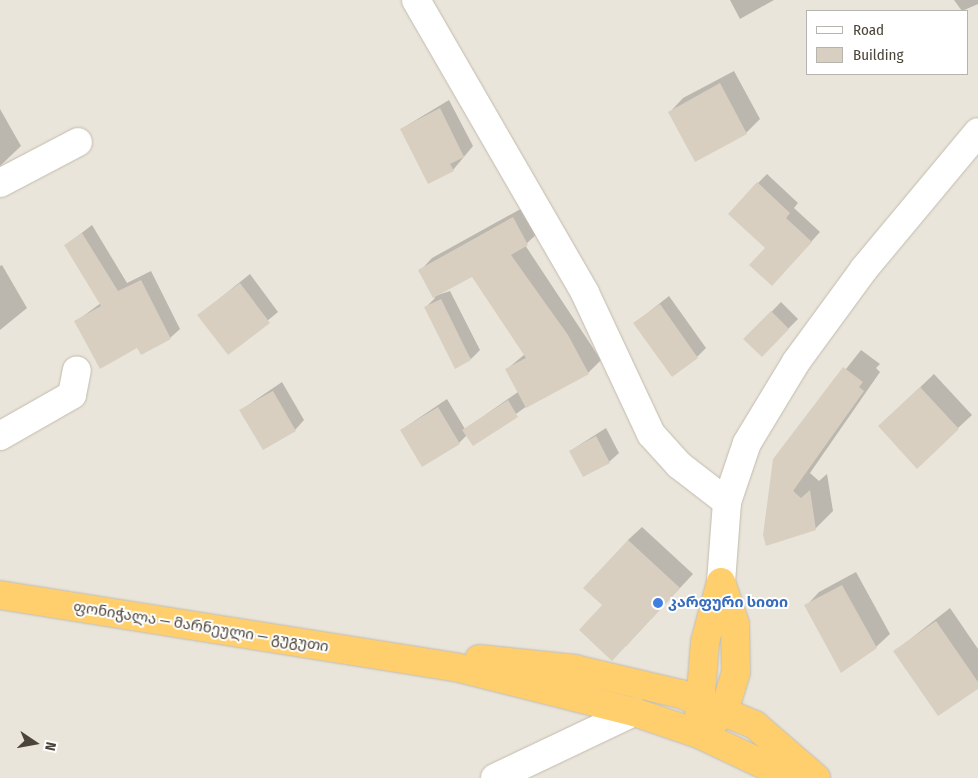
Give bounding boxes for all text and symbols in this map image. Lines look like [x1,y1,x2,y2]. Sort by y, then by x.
legend [806,10,968,75]
text: Road [853,21,884,39]
text: Building [853,46,904,64]
place label: კარფური სითი [668,594,788,612]
marker: კარფური სითი [652,597,664,609]
street label: ფონიჭალა — მარნეული — გუგუთი [72,598,330,656]
north arrow [10,718,60,768]
text: N [41,740,59,752]

